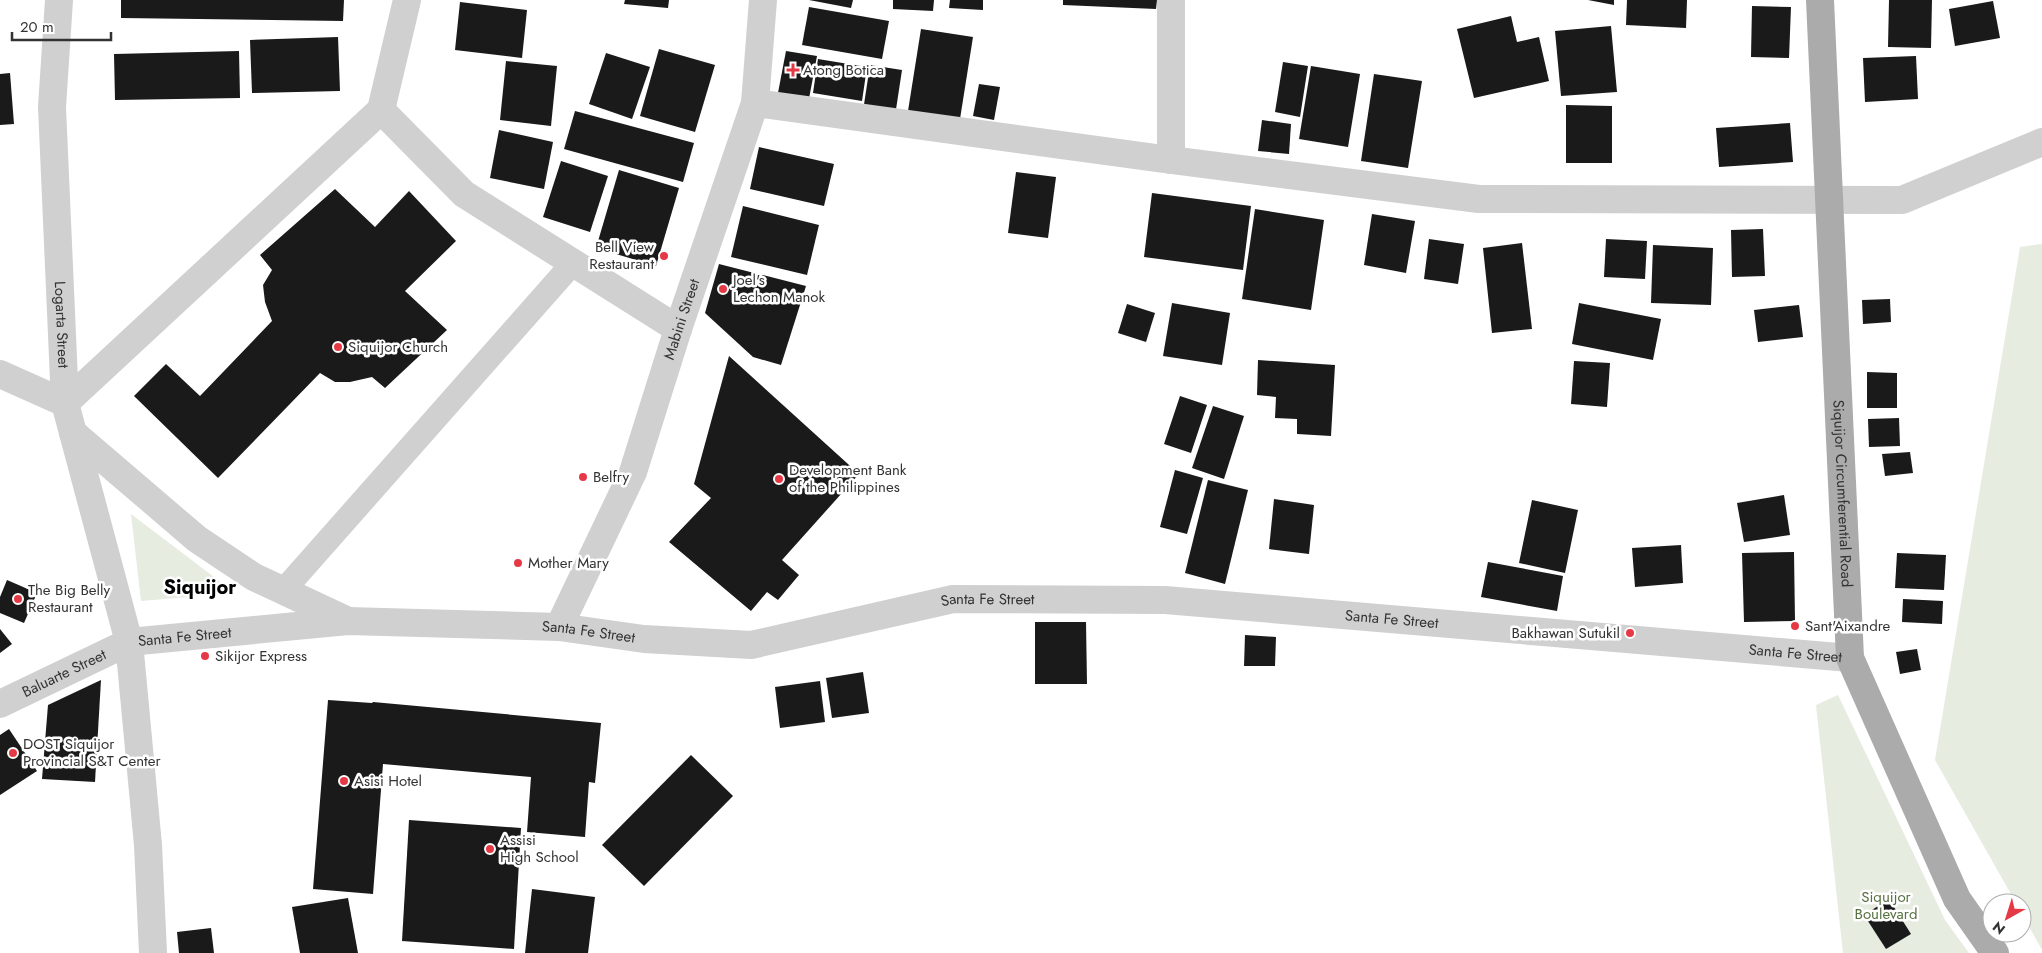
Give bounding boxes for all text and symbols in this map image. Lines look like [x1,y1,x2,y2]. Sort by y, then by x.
scale bar [12,10,111,42]
text: 20 m [20,16,54,38]
place label: Atong Botica [803,59,884,81]
marker: Atong Botica [787,64,799,76]
place label: Bell View Restaurant [589,236,655,275]
marker: Bell View Restaurant [658,250,670,262]
place label: Joel's Lechon Manok [731,269,826,308]
street label: Mabini Street [658,276,705,363]
street label: Logarta Street [49,281,74,369]
marker: Joel's Lechon Manok [717,283,729,295]
place label: Siquijor Church [348,336,448,358]
marker: Siquijor Church [332,341,344,353]
street label: Siquijor Circumferential Road [1827,399,1858,588]
place label: Development Bank of the Philippines [789,459,907,498]
place label: Belfry [593,466,629,488]
marker: Belfry [577,471,589,483]
marker: Development Bank of the Philippines [773,473,785,485]
place label: Mother Mary [528,552,609,574]
marker: Mother Mary [512,557,524,569]
district label: Siquijor [164,573,237,602]
place label: The Big Belly Restaurant [28,579,110,618]
street label: Santa Fe Street [939,588,1035,612]
marker: The Big Belly Restaurant [12,593,24,605]
street label: Santa Fe Street [1344,604,1440,634]
place label: Sant'Aixandre [1805,615,1891,637]
street label: Santa Fe Street [542,616,637,649]
marker: Sant'Aixandre [1789,620,1801,632]
street label: Santa Fe Street [137,621,233,652]
place label: Bakhawan Sutukil [1511,622,1620,644]
marker: Bakhawan Sutukil [1624,627,1636,639]
street label: Santa Fe Street [1748,638,1843,668]
street label: Baluarte Street [18,643,110,703]
place label: Sikijor Express [215,645,307,667]
marker: Sikijor Express [199,650,211,662]
place label: DOST Siquijor Provincial S&T Center [23,733,161,772]
marker: DOST Siquijor Provincial S&T Center [7,747,19,759]
place label: Asisi Hotel [354,770,422,792]
marker: Asisi Hotel [338,775,350,787]
place label: Assisi High School [500,829,579,868]
marker: Assisi High School [484,843,496,855]
park label: Siquijor Boulevard [1855,886,1917,925]
north arrow [1982,893,2032,943]
text: N [1988,917,2009,939]

